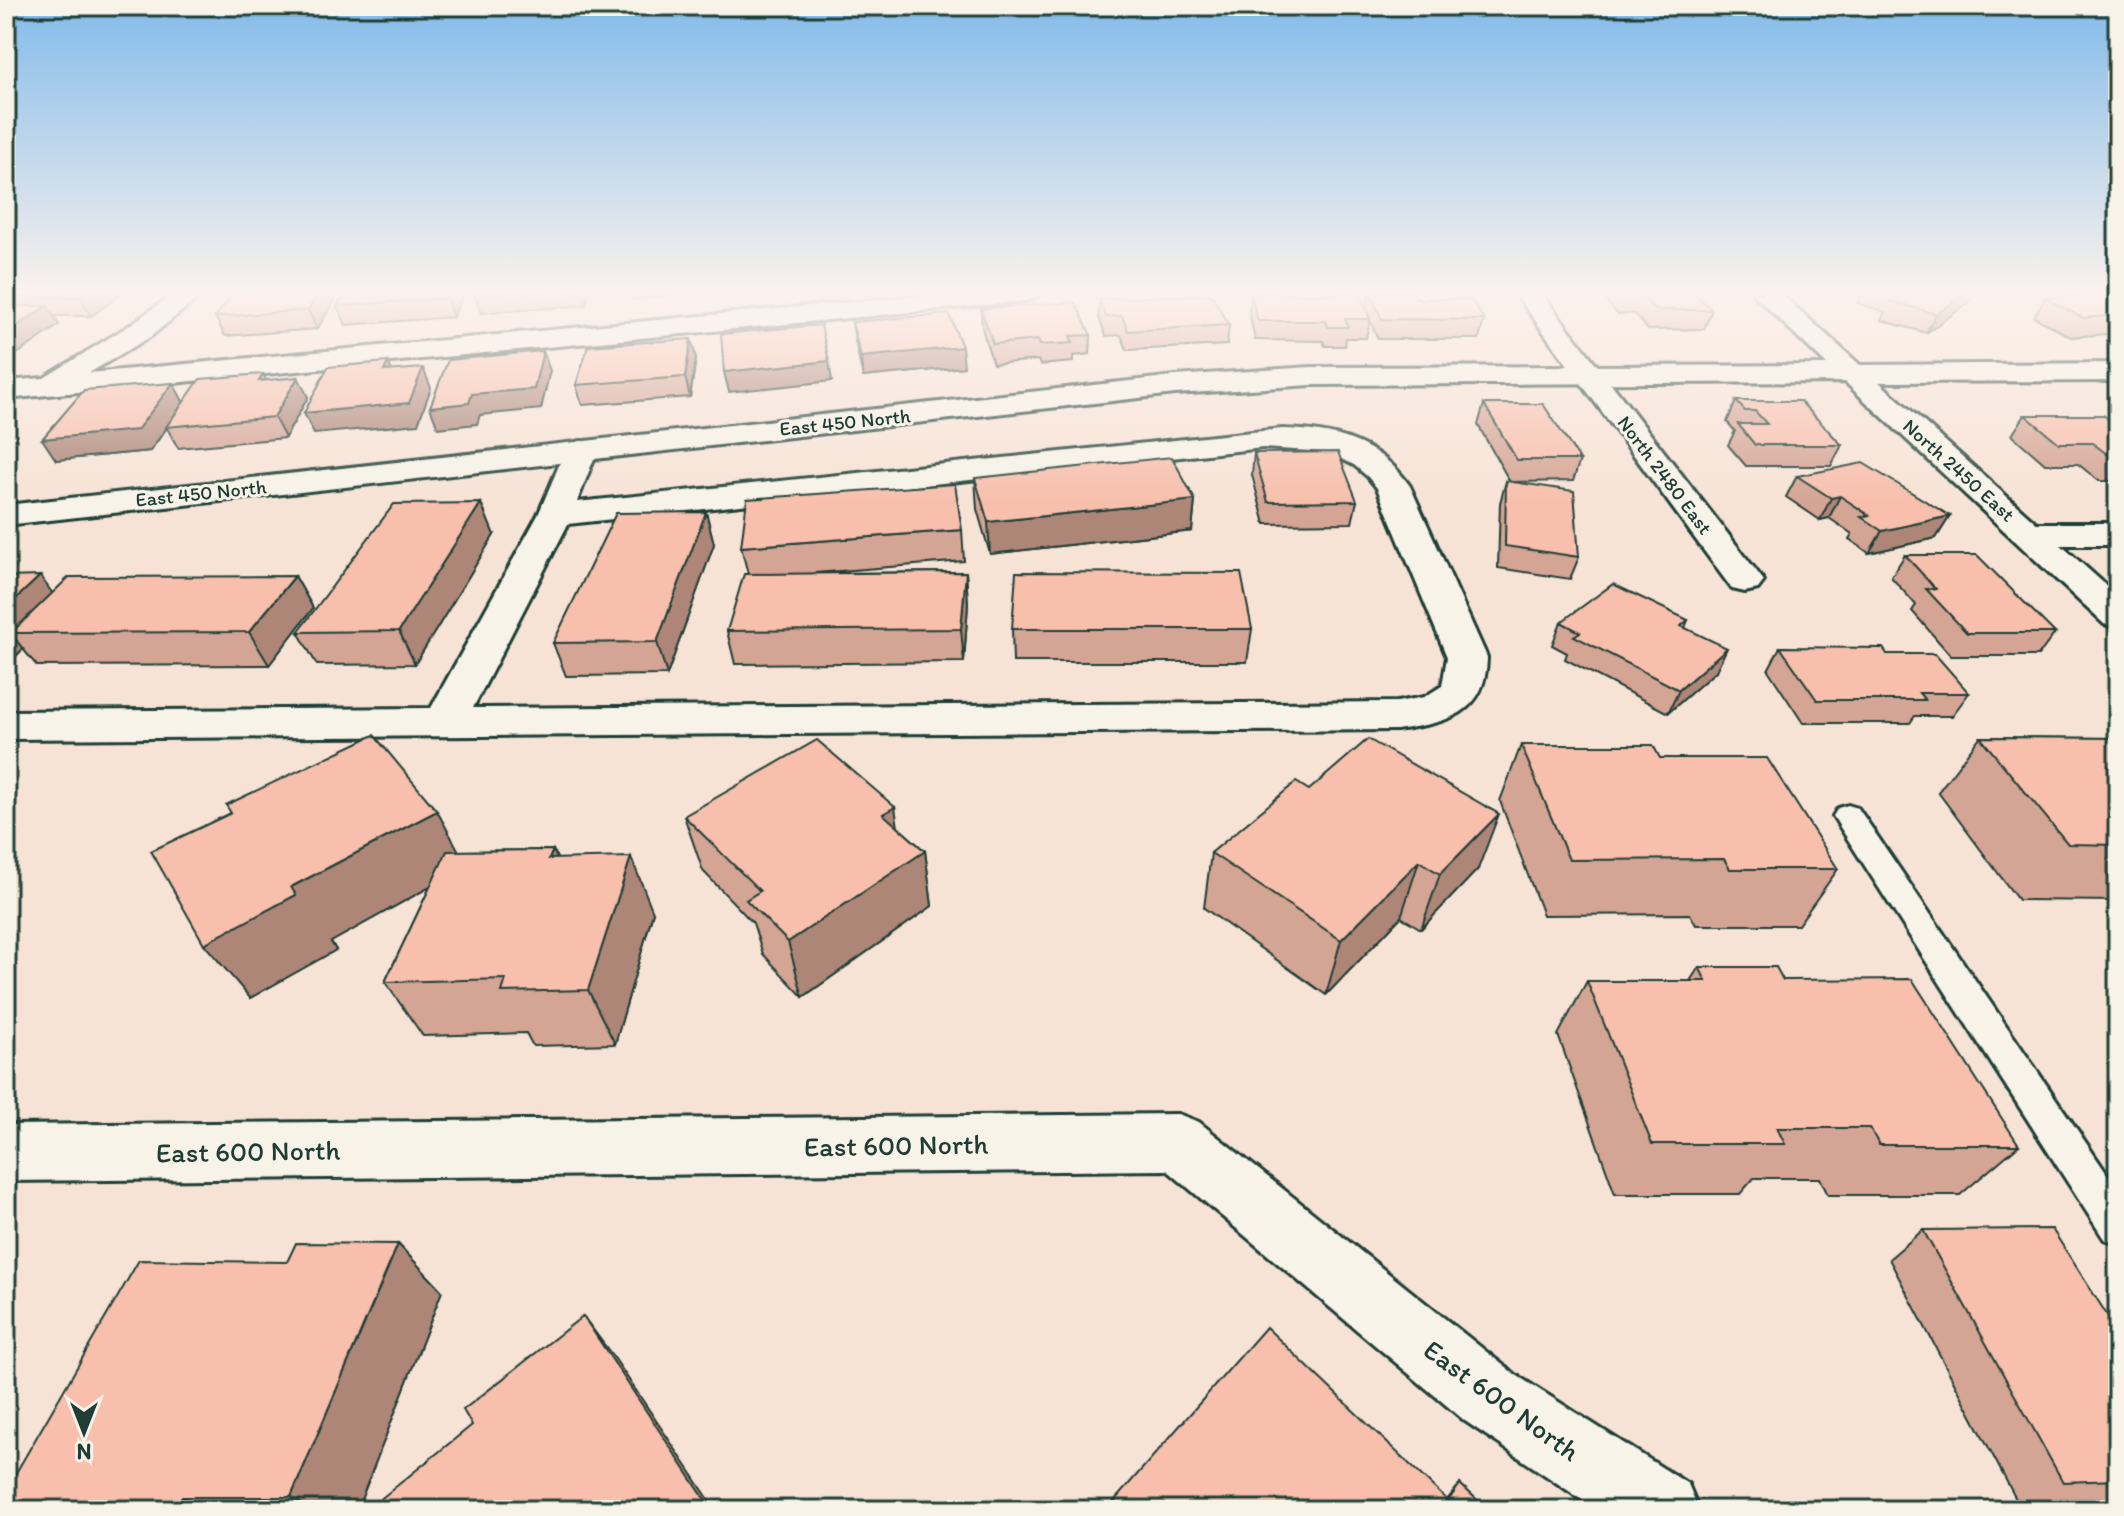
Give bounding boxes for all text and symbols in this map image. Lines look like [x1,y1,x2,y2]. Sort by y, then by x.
street label: East 450 North [778,403,912,441]
street label: North 2480 East [1613,411,1718,540]
street label: North 2450 East [1898,414,2020,527]
street label: East 450 North [134,474,268,512]
street label: East 600 North [803,1126,989,1164]
street label: East 600 North [155,1132,341,1170]
street label: East 600 North [1417,1332,1587,1468]
north arrow [44,1392,124,1472]
text: N [77,1438,91,1465]

